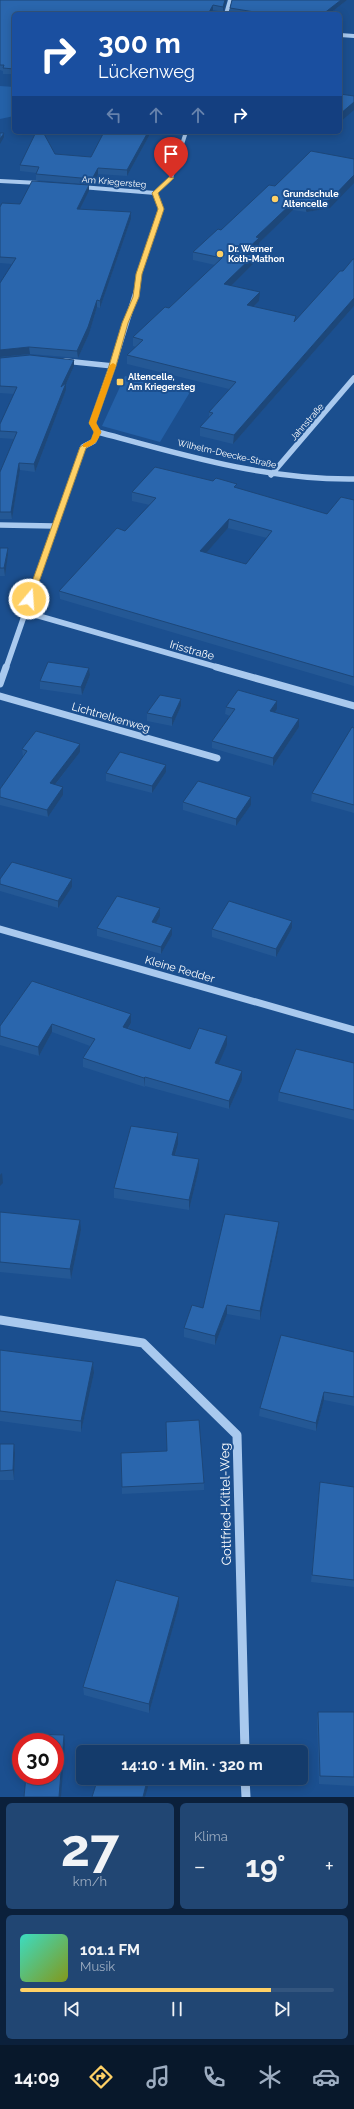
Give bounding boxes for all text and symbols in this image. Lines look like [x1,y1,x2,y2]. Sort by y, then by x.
text: 300 m [98,27,181,60]
icon: right [32,28,84,80]
text: Lückenweg [98,61,195,82]
icon: left [103,104,125,126]
icon: ahead [145,104,167,126]
icon: ahead [187,104,209,126]
icon: right [229,104,251,126]
pin [154,137,188,178]
icon: arrive [160,143,182,165]
street label: Am Kriegersteg [81,174,147,190]
place label: Grundschule Altencelle [283,189,339,209]
marker: Grundschule Altencelle [270,194,280,204]
place label: Dr. Werner Koth-Mathon [228,244,284,264]
marker: Dr. Werner Koth-Mathon [215,249,225,259]
place label: Altencelle, Am Kriegersteg [128,372,196,392]
marker: Altencelle, Am Kriegersteg [115,377,125,387]
street label: Jahnstraße [288,401,326,442]
street label: Wilhelm-Deecke-Straße [177,438,278,470]
position arrow [8,578,50,620]
street label: Irisstraße [168,638,216,663]
street label: Lichtnelkenweg [70,700,152,735]
street label: Kleine Redder [143,953,216,986]
street label: Gottfried-Kittel-Weg [217,1443,234,1565]
speed limit sign: 30 [12,1733,64,1785]
text: 14:10 · 1 Min. · 320 m [121,1756,263,1774]
text: 27 [61,1817,119,1878]
text: Klima [194,1829,228,1844]
text: 19° [245,1849,285,1884]
text: − [194,1853,206,1879]
text: + [325,1853,334,1879]
text: km/h [73,1874,107,1889]
text: 101.1 FM [80,1941,140,1959]
text: Musik [80,1959,115,1974]
icon: previous [61,1998,83,2020]
icon: pause [166,1998,188,2020]
icon: next [271,1998,293,2020]
icon: directions [87,2063,115,2091]
icon: music [144,2063,172,2091]
icon: phone [200,2063,228,2091]
icon: climate [256,2063,284,2091]
icon: car [312,2063,340,2091]
text: 14:09 [14,2067,59,2088]

